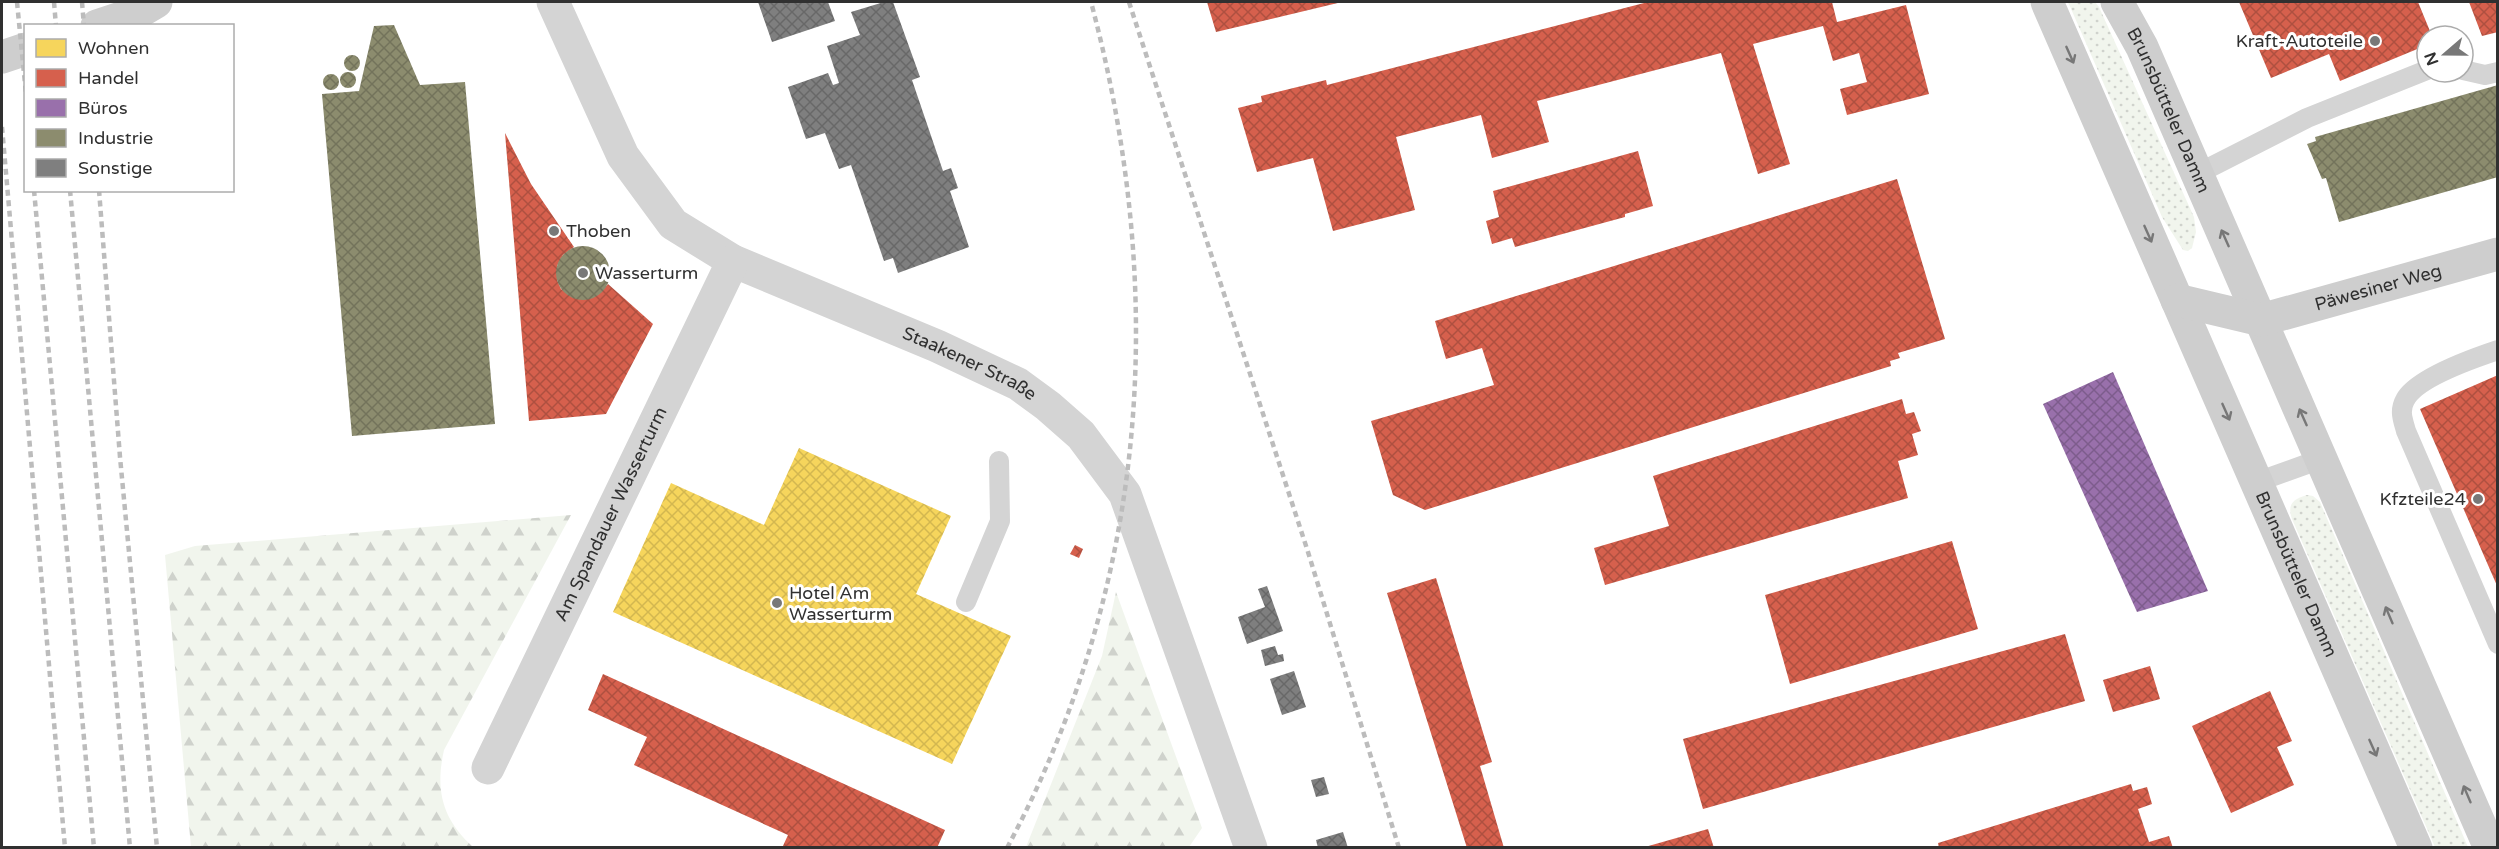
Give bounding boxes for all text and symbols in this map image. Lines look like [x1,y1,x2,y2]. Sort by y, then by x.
street label: Brunsbütteler Damm [2122,23,2215,196]
legend [24,24,234,192]
north arrow [2415,24,2475,84]
place label: Kraft-Autoteile [2236,30,2363,52]
marker: Kraft-Autoteile [2368,34,2382,48]
text: Wohnen [78,37,149,59]
one-way arrow [2065,45,2076,64]
text: N [2420,49,2443,68]
text: Handel [78,67,139,89]
text: Büros [78,97,128,119]
text: Industrie [78,127,153,149]
text: Sonstige [78,157,152,179]
place label: Thoben [566,220,631,242]
marker: Thoben [547,224,561,238]
one-way arrow [2143,224,2154,242]
one-way arrow [2219,230,2230,248]
street label: Päwesiner Weg [2312,259,2444,316]
place label: Wasserturm [595,262,698,284]
marker: Wasserturm [576,266,590,280]
street label: Staakener Straße [899,322,1041,405]
street label: Am Spandauer Wasserturm [550,403,672,625]
one-way arrow [2221,403,2232,421]
one-way arrow [2297,408,2308,427]
street label: Brunsbütteler Damm [2251,488,2342,660]
place label: Kfzteile24 [2379,488,2466,510]
marker: Kfzteile24 [2471,492,2485,506]
place label: Hotel Am Wasserturm [789,582,892,625]
marker: Hotel Am Wasserturm [770,596,784,610]
one-way arrow [2383,606,2394,625]
one-way arrow [2368,738,2379,757]
one-way arrow [2461,785,2472,803]

